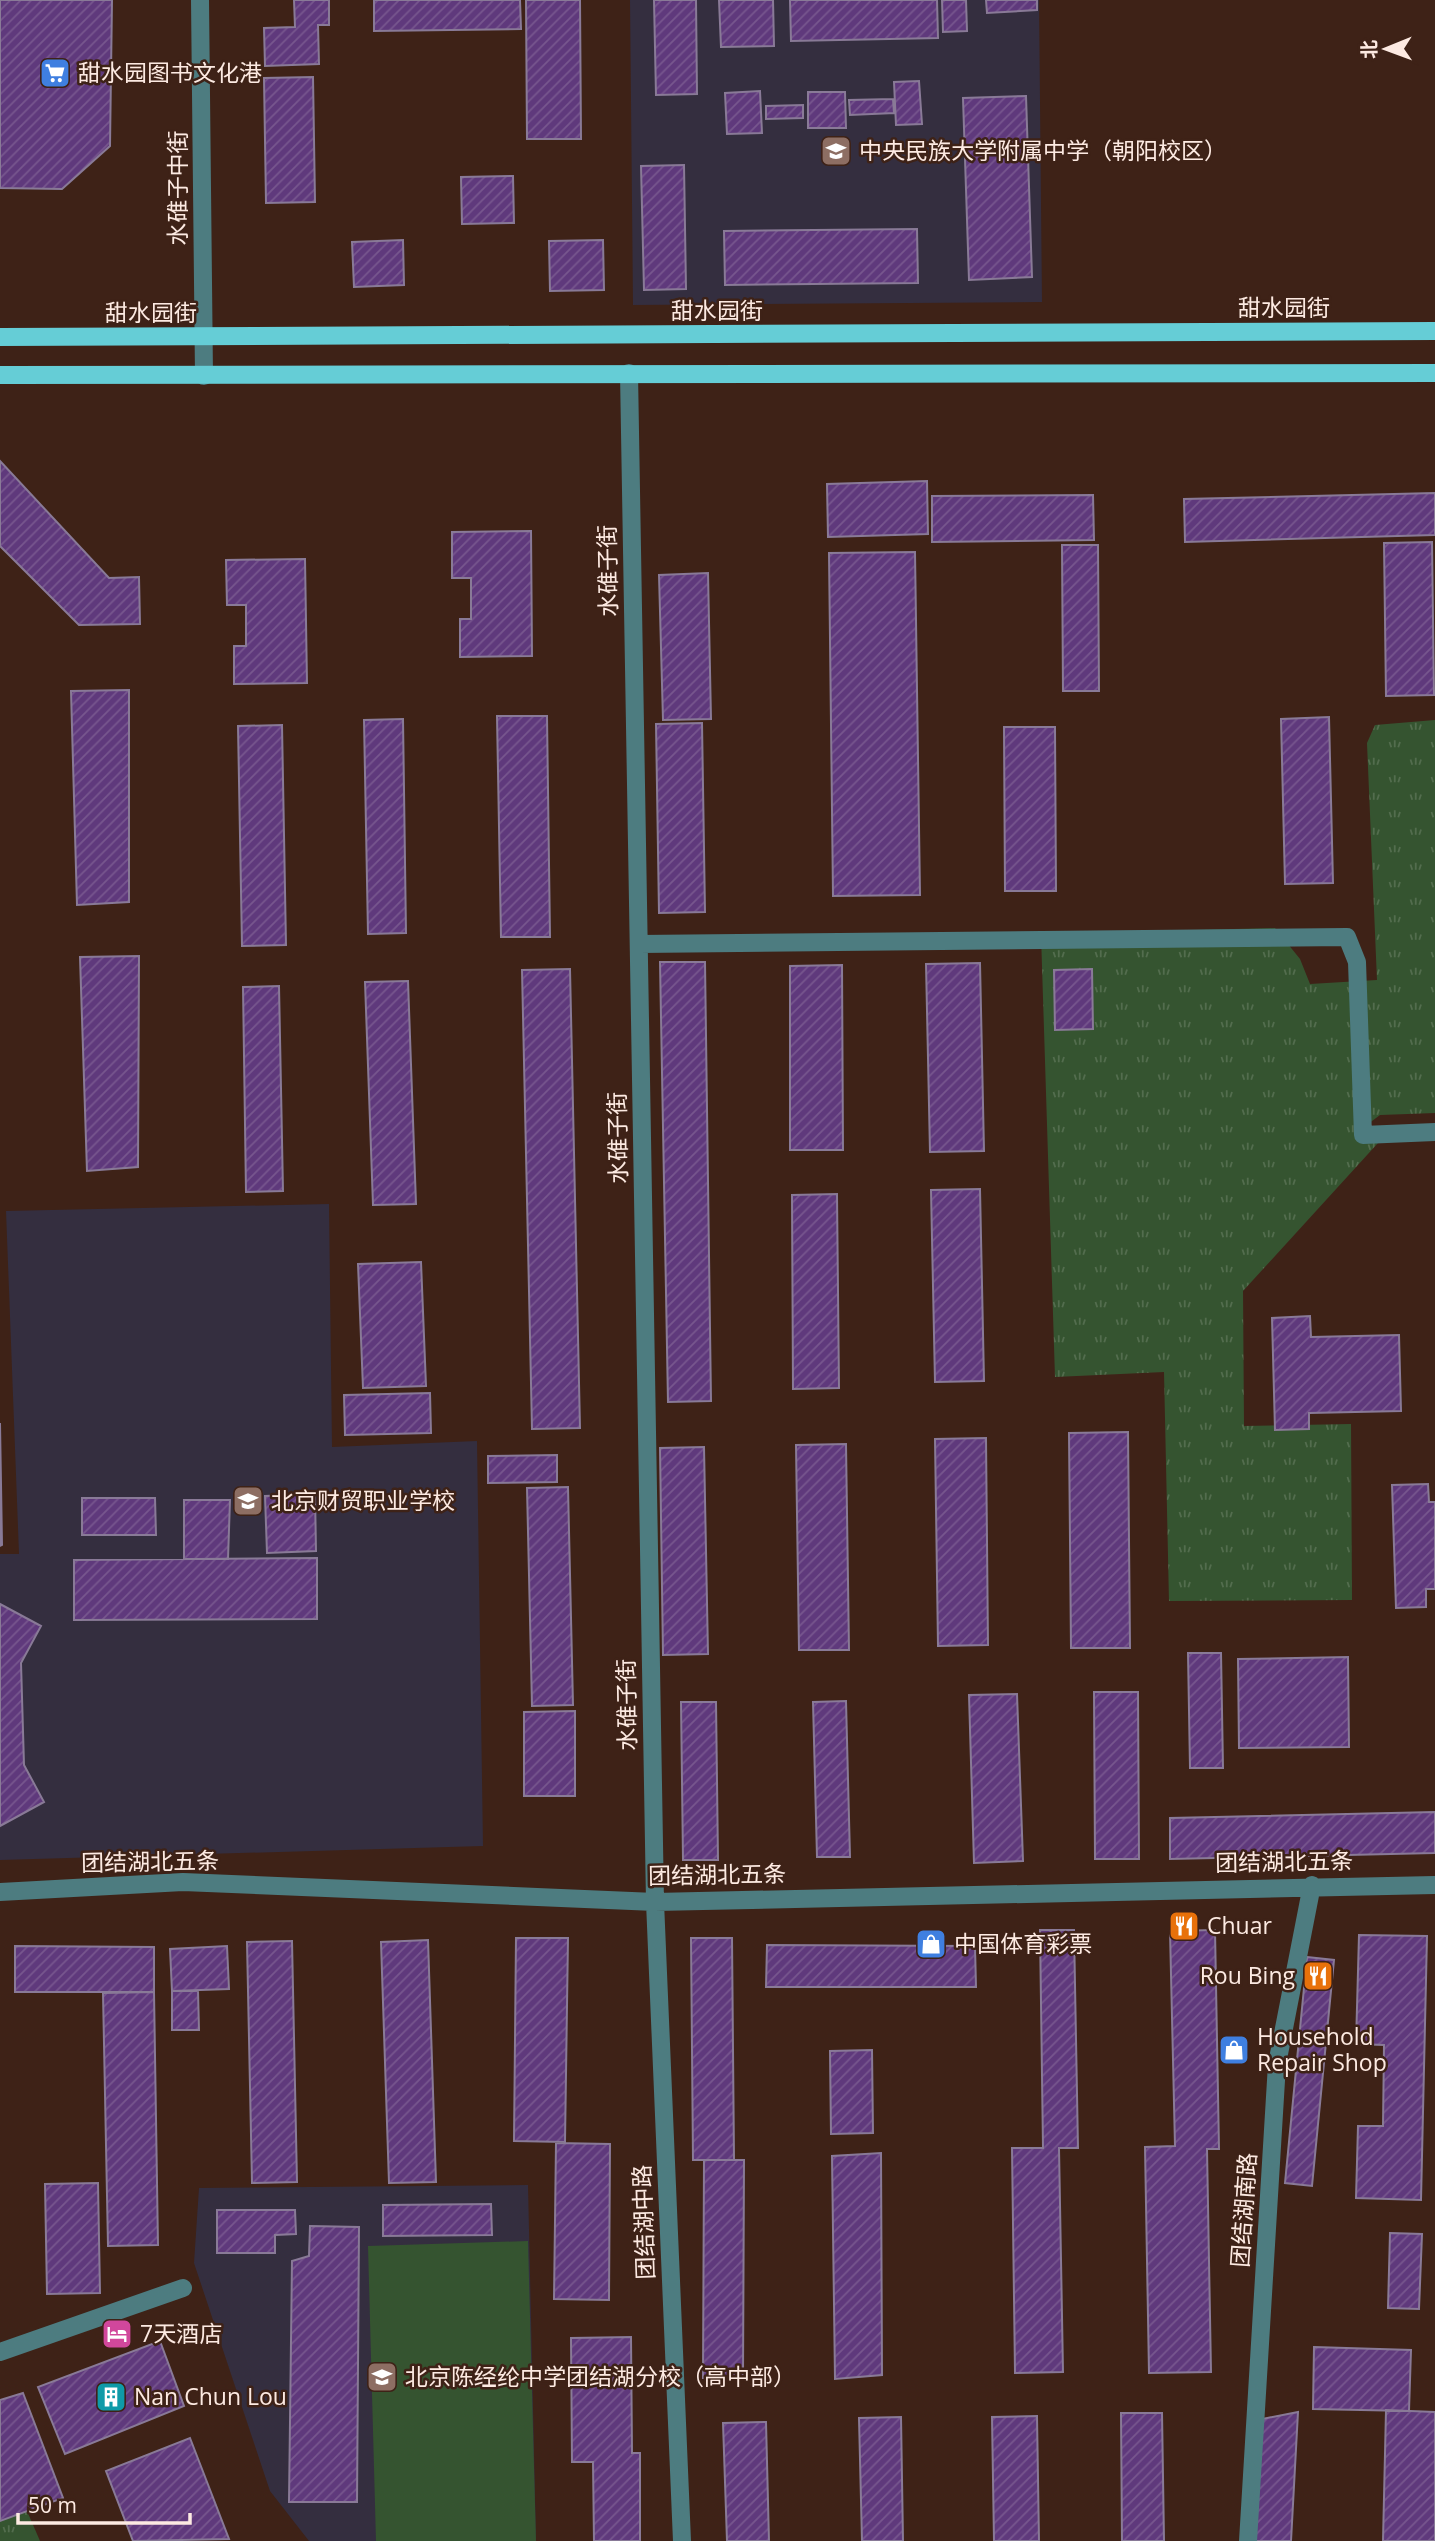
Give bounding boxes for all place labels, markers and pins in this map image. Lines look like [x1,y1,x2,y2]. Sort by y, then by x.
supermarket icon: 甜水园图书文化港 [38,56,72,90]
place label: 甜水园图书文化港 [78,56,262,88]
school or university icon: 中央民族大学附属中学（朝阳校区） [819,134,853,168]
place label: 中央民族大学附属中学（朝阳校区） [859,134,1227,166]
school or university icon: 北京财贸职业学校 [231,1484,265,1518]
place label: 北京财贸职业学校 [271,1484,455,1516]
restaurant icon: Chuar [1167,1909,1201,1943]
place label: Chuar [1207,1909,1272,1941]
shop icon: 中国体育彩票 [914,1927,948,1961]
place label: 中国体育彩票 [954,1927,1092,1959]
place label: Rou Bing [1200,1959,1296,1991]
restaurant icon: Rou Bing [1301,1959,1335,1993]
place label: Household Repair Shop [1257,2020,1387,2078]
shop icon: Household Repair Shop [1217,2033,1251,2067]
hotel icon: 7天酒店 [100,2317,134,2351]
place label: 7天酒店 [140,2317,222,2349]
school or university icon: 北京陈经纶中学团结湖分校（高中部） [365,2360,399,2394]
place label: 北京陈经纶中学团结湖分校（高中部） [405,2360,796,2392]
building icon: Nan Chun Lou [94,2380,128,2414]
place label: Nan Chun Lou [134,2380,287,2412]

